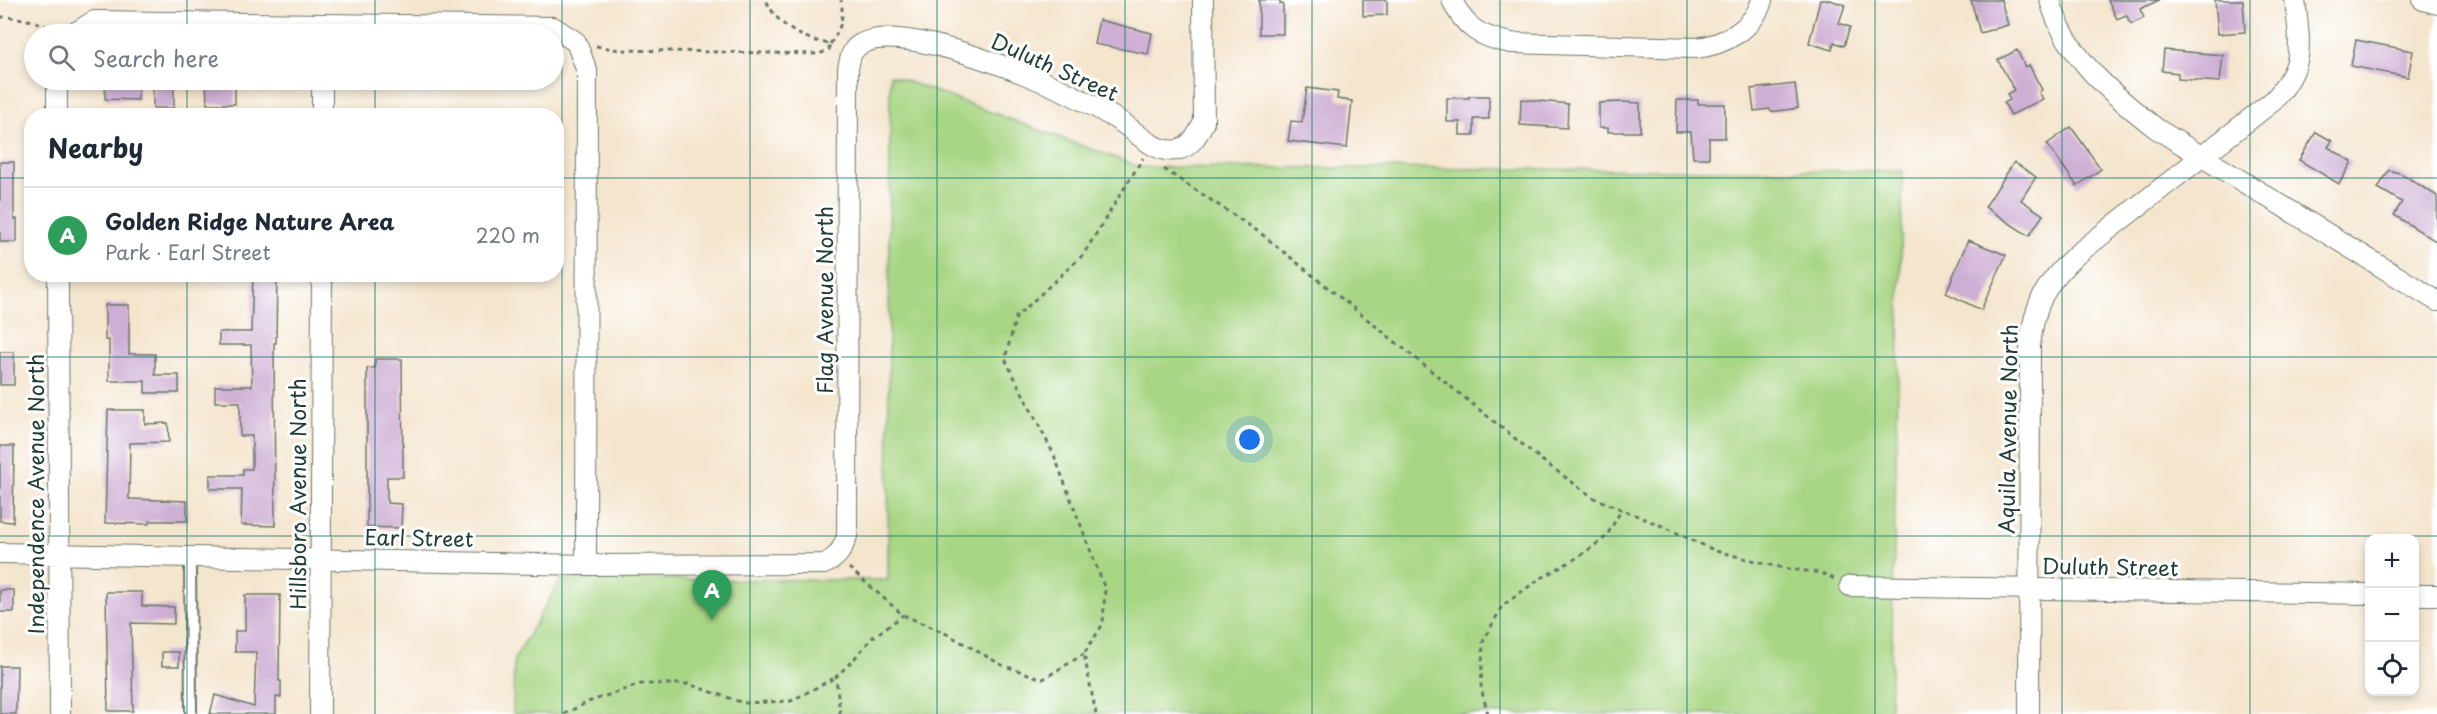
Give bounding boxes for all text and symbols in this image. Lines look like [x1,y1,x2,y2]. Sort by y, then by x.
search box [24,24,564,90]
street label: Duluth Street [986,24,1124,108]
icon: search [45,41,78,74]
text: Search here [93,41,219,74]
text: Nearby [48,128,143,167]
text: Golden Ridge Nature Area [105,204,395,237]
street label: Flag Avenue North [808,206,840,394]
text: A [60,220,75,250]
text: 220 m [476,220,540,250]
text: Park · Earl Street [105,237,271,267]
street label: Aquila Avenue North [1989,324,2025,534]
street label: Independence Avenue North [19,354,51,634]
street label: Hillsboro Avenue North [281,378,313,610]
your location [1235,425,1264,454]
street label: Earl Street [364,520,474,554]
map controls [2365,534,2419,696]
button: + [2365,534,2419,588]
street label: Duluth Street [2041,549,2179,583]
pin: A [692,570,732,620]
button: − [2365,588,2419,642]
button: locate [2365,642,2419,696]

